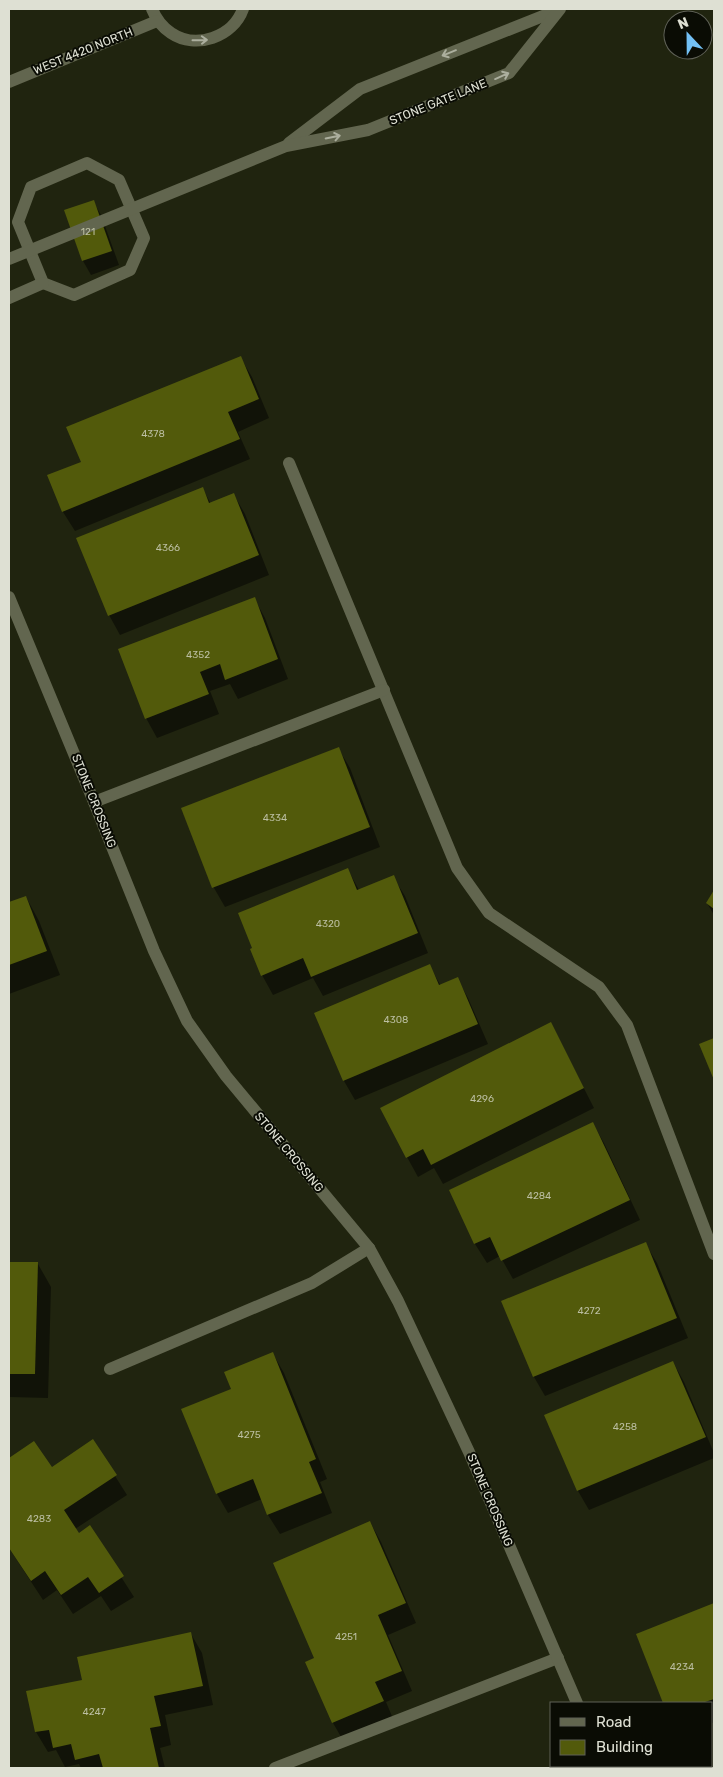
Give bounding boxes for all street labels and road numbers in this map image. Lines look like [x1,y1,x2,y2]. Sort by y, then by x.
street label: WEST 4420 NORTH [31,25,135,77]
street label: STONE GATE LANE [387,76,489,128]
street label: STONE CROSSING [69,752,119,850]
street label: STONE CROSSING [252,1109,326,1195]
street label: STONE CROSSING [464,1451,516,1549]

